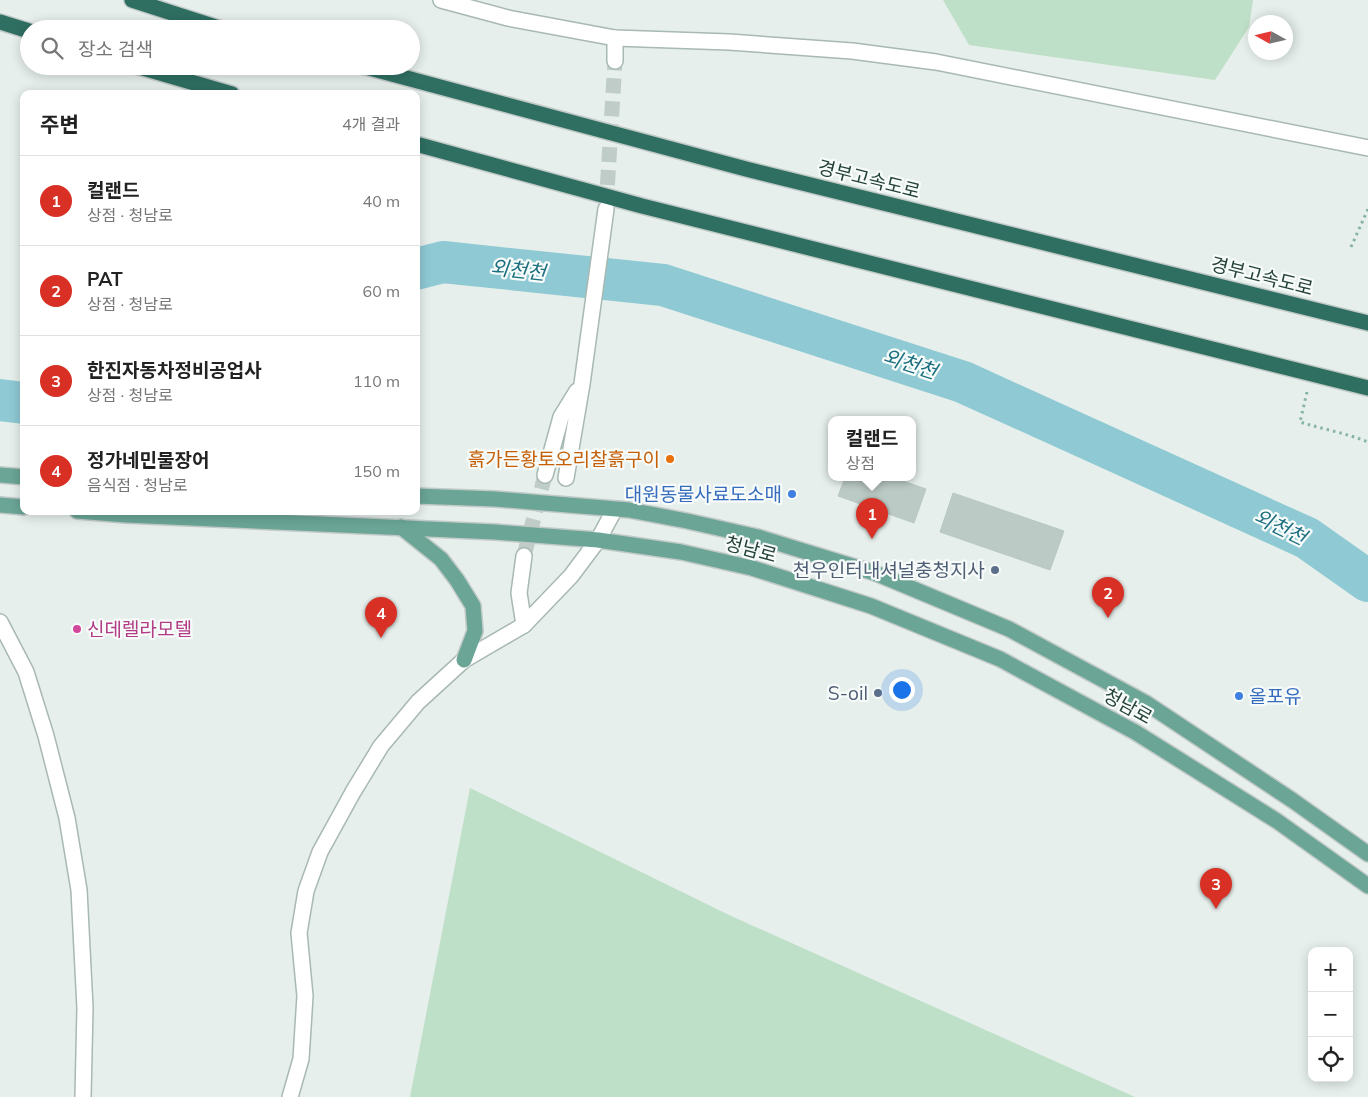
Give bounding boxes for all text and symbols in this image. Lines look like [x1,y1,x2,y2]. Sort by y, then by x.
north arrow [1248,15,1293,60]
search box [20,20,420,75]
icon: search [38,34,66,62]
text: 장소 검색 [78,37,153,61]
text: 주변 [40,111,79,137]
text: 4개 결과 [342,114,400,134]
street label: 경부고속도로 [815,155,923,203]
text: 컬랜드 [87,178,139,202]
text: 1 [51,191,61,211]
text: 40 m [363,191,400,211]
text: 상점 · 청남로 [87,205,173,225]
street label: 경부고속도로 [1208,252,1316,300]
water label: 외천천 [489,254,549,285]
text: PAT [87,267,123,291]
text: 2 [51,281,61,301]
text: 60 m [363,281,400,301]
text: 상점 · 청남로 [87,294,173,314]
water label: 외천천 [880,343,943,385]
text: 한진자동차정비공업사 [87,358,262,382]
text: 3 [51,371,61,391]
text: 110 m [353,371,400,391]
text: 상점 · 청남로 [87,385,173,405]
popup [828,416,916,481]
text: 컬랜드 [846,426,898,450]
place label: 흙가든황토오리찰흙구이 [468,447,660,471]
text: 정가네민물장어 [87,448,209,472]
marker: 흙가든황토오리찰흙구이 [664,453,676,465]
text: 상점 [846,453,875,473]
text: 4 [51,461,61,481]
text: 150 m [353,461,400,481]
text: 음식점 · 청남로 [87,475,187,495]
place label: 대원동물사료도소매 [625,482,782,506]
marker: 대원동물사료도소매 [786,488,798,500]
pin: 1 [856,498,888,539]
water label: 외천천 [1250,503,1313,551]
street label: 청남로 [723,531,779,567]
place label: 천우인터내셔널충청지사 [793,558,985,582]
marker: 천우인터내셔널충청지사 [989,564,1001,576]
pin: 2 [1092,577,1124,618]
pin: 4 [365,597,397,638]
place label: 신데렐라모텔 [87,617,192,641]
marker: 신데렐라모텔 [71,623,83,635]
your location [889,677,915,703]
place label: S-oil [828,681,868,705]
street label: 청남로 [1099,683,1157,729]
place label: 올포유 [1249,684,1301,708]
marker: S-oil [872,687,884,699]
marker: 올포유 [1233,690,1245,702]
pin: 3 [1200,868,1232,909]
map controls [1308,947,1353,1082]
button: + [1308,947,1353,992]
button: − [1308,992,1353,1037]
button: locate [1308,1037,1353,1082]

